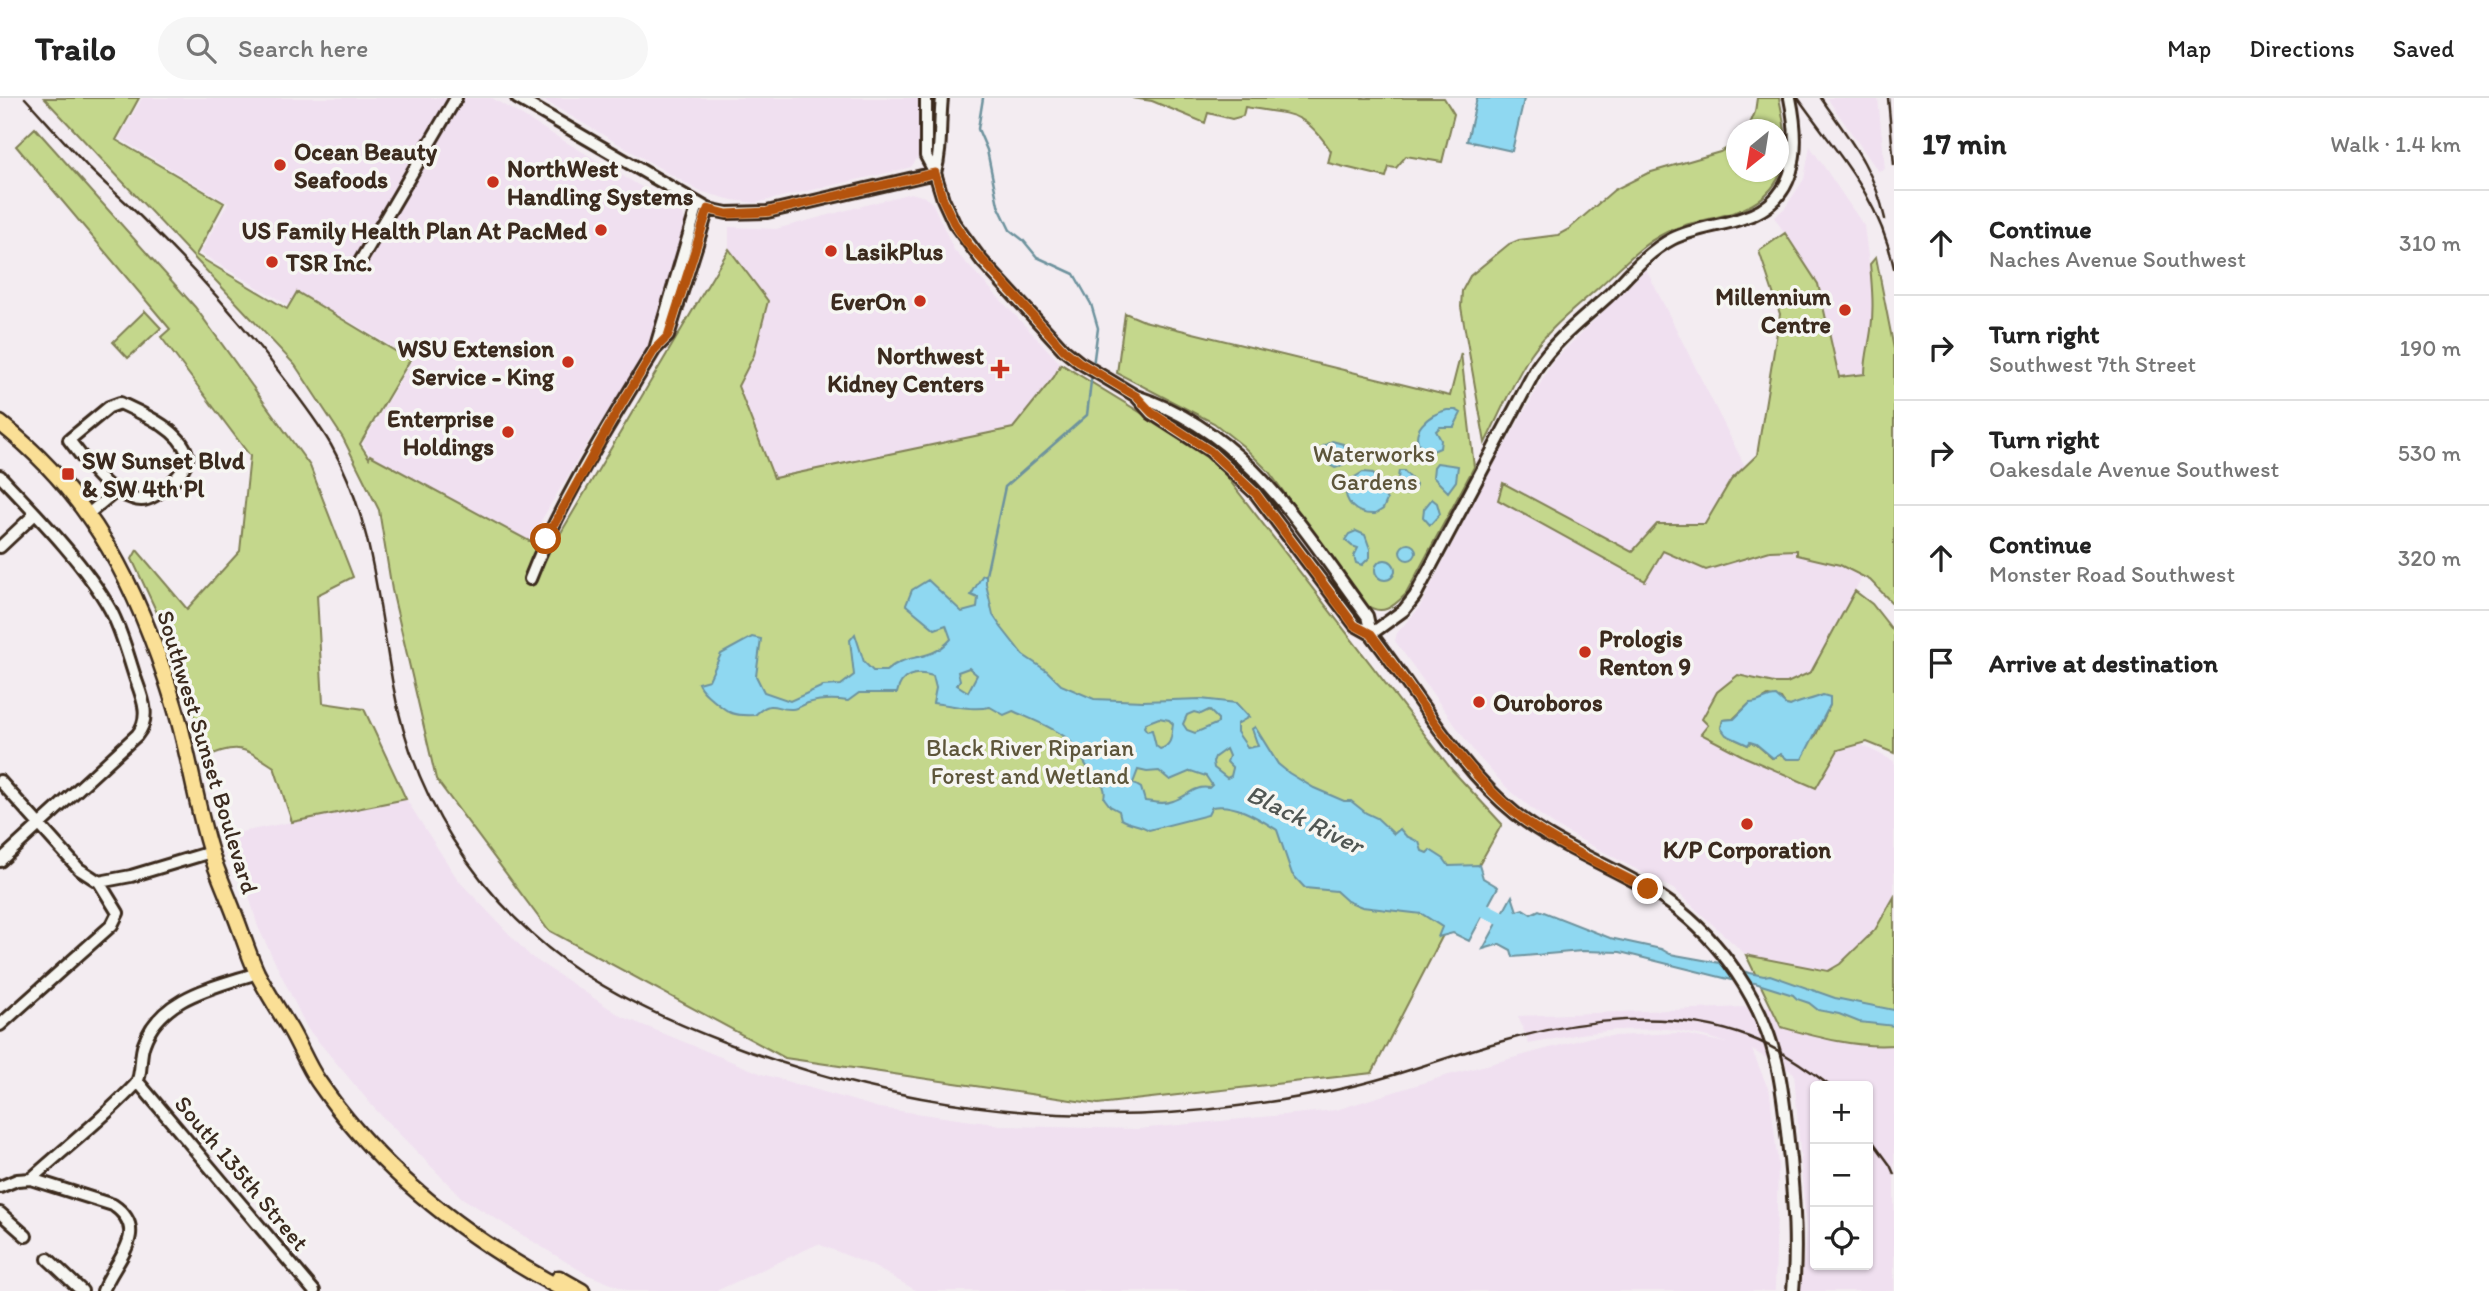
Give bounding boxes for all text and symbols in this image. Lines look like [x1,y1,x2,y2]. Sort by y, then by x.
search box [158,17,648,80]
text: Trailo [35,29,116,68]
icon: search [182,29,220,67]
text: Search here [238,32,368,64]
text: Map [2167,34,2211,63]
text: Directions [2249,34,2355,63]
text: Saved [2393,34,2454,63]
north arrow [1726,119,1789,182]
text: 17 min [1922,125,2006,162]
text: Walk · 1.4 km [2330,130,2461,158]
place label: Ocean Beauty Seafoods [294,137,438,194]
place label: NorthWest Handling Systems [507,154,694,212]
marker: Ocean Beauty Seafoods [272,157,288,173]
marker: NorthWest Handling Systems [485,174,501,190]
text: Continue [1989,213,2092,245]
place label: US Family Health Plan At PacMed [241,216,587,246]
marker: US Family Health Plan At PacMed [593,222,609,238]
icon: ahead [1922,224,1960,262]
text: 310 m [2399,229,2461,257]
place label: LasikPlus [845,237,944,266]
marker: LasikPlus [823,243,839,259]
text: Naches Avenue Southwest [1989,245,2246,273]
place label: TSR Inc. [285,248,373,277]
marker: TSR Inc. [264,254,280,270]
place label: Millennium Centre [1715,282,1832,339]
place label: EverOn [830,287,906,316]
marker: EverOn [912,293,928,309]
marker: Millennium Centre [1837,302,1853,318]
text: Turn right [1989,318,2100,350]
icon: right [1922,329,1960,367]
place label: WSU Extension Service - King [398,334,555,392]
text: 190 m [2400,334,2461,362]
place label: Northwest Kidney Centers [827,341,984,399]
text: Southwest 7th Street [1989,350,2196,378]
marker: WSU Extension Service - King [560,354,576,370]
marker: Northwest Kidney Centers [990,359,1010,379]
place label: Enterprise Holdings [387,404,494,462]
text: Turn right [1989,423,2100,455]
marker: Enterprise Holdings [500,424,516,440]
icon: right [1922,434,1960,472]
park label: Waterworks Gardens [1313,439,1435,496]
text: 530 m [2398,439,2461,467]
place label: SW Sunset Blvd & SW 4th Pl [82,446,246,503]
text: Oakesdale Avenue Southwest [1989,455,2279,483]
marker: SW Sunset Blvd & SW 4th Pl [60,466,76,482]
route start [530,523,561,554]
text: Continue [1989,528,2092,560]
icon: ahead [1922,539,1960,577]
text: 320 m [2398,544,2461,572]
text: Monster Road Southwest [1989,560,2235,588]
street label: Southwest Sunset Boulevard [151,607,265,897]
place label: Prologis Renton 9 [1599,624,1691,681]
marker: Prologis Renton 9 [1577,644,1593,660]
icon: arrive [1922,644,1960,682]
text: Arrive at destination [1989,647,2218,679]
place label: Ouroboros [1493,688,1603,717]
marker: Ouroboros [1471,694,1487,710]
park label: Black River Riparian Forest and Wetland [926,733,1134,790]
water label: Black River [1241,777,1371,862]
marker: K/P Corporation [1739,816,1755,832]
place label: K/P Corporation [1663,835,1831,865]
route end [1632,873,1663,904]
map controls [1810,1081,1873,1270]
button: + [1810,1081,1873,1144]
street label: South 135th Street [169,1090,315,1256]
button: − [1810,1144,1873,1207]
button: locate [1810,1207,1873,1270]

